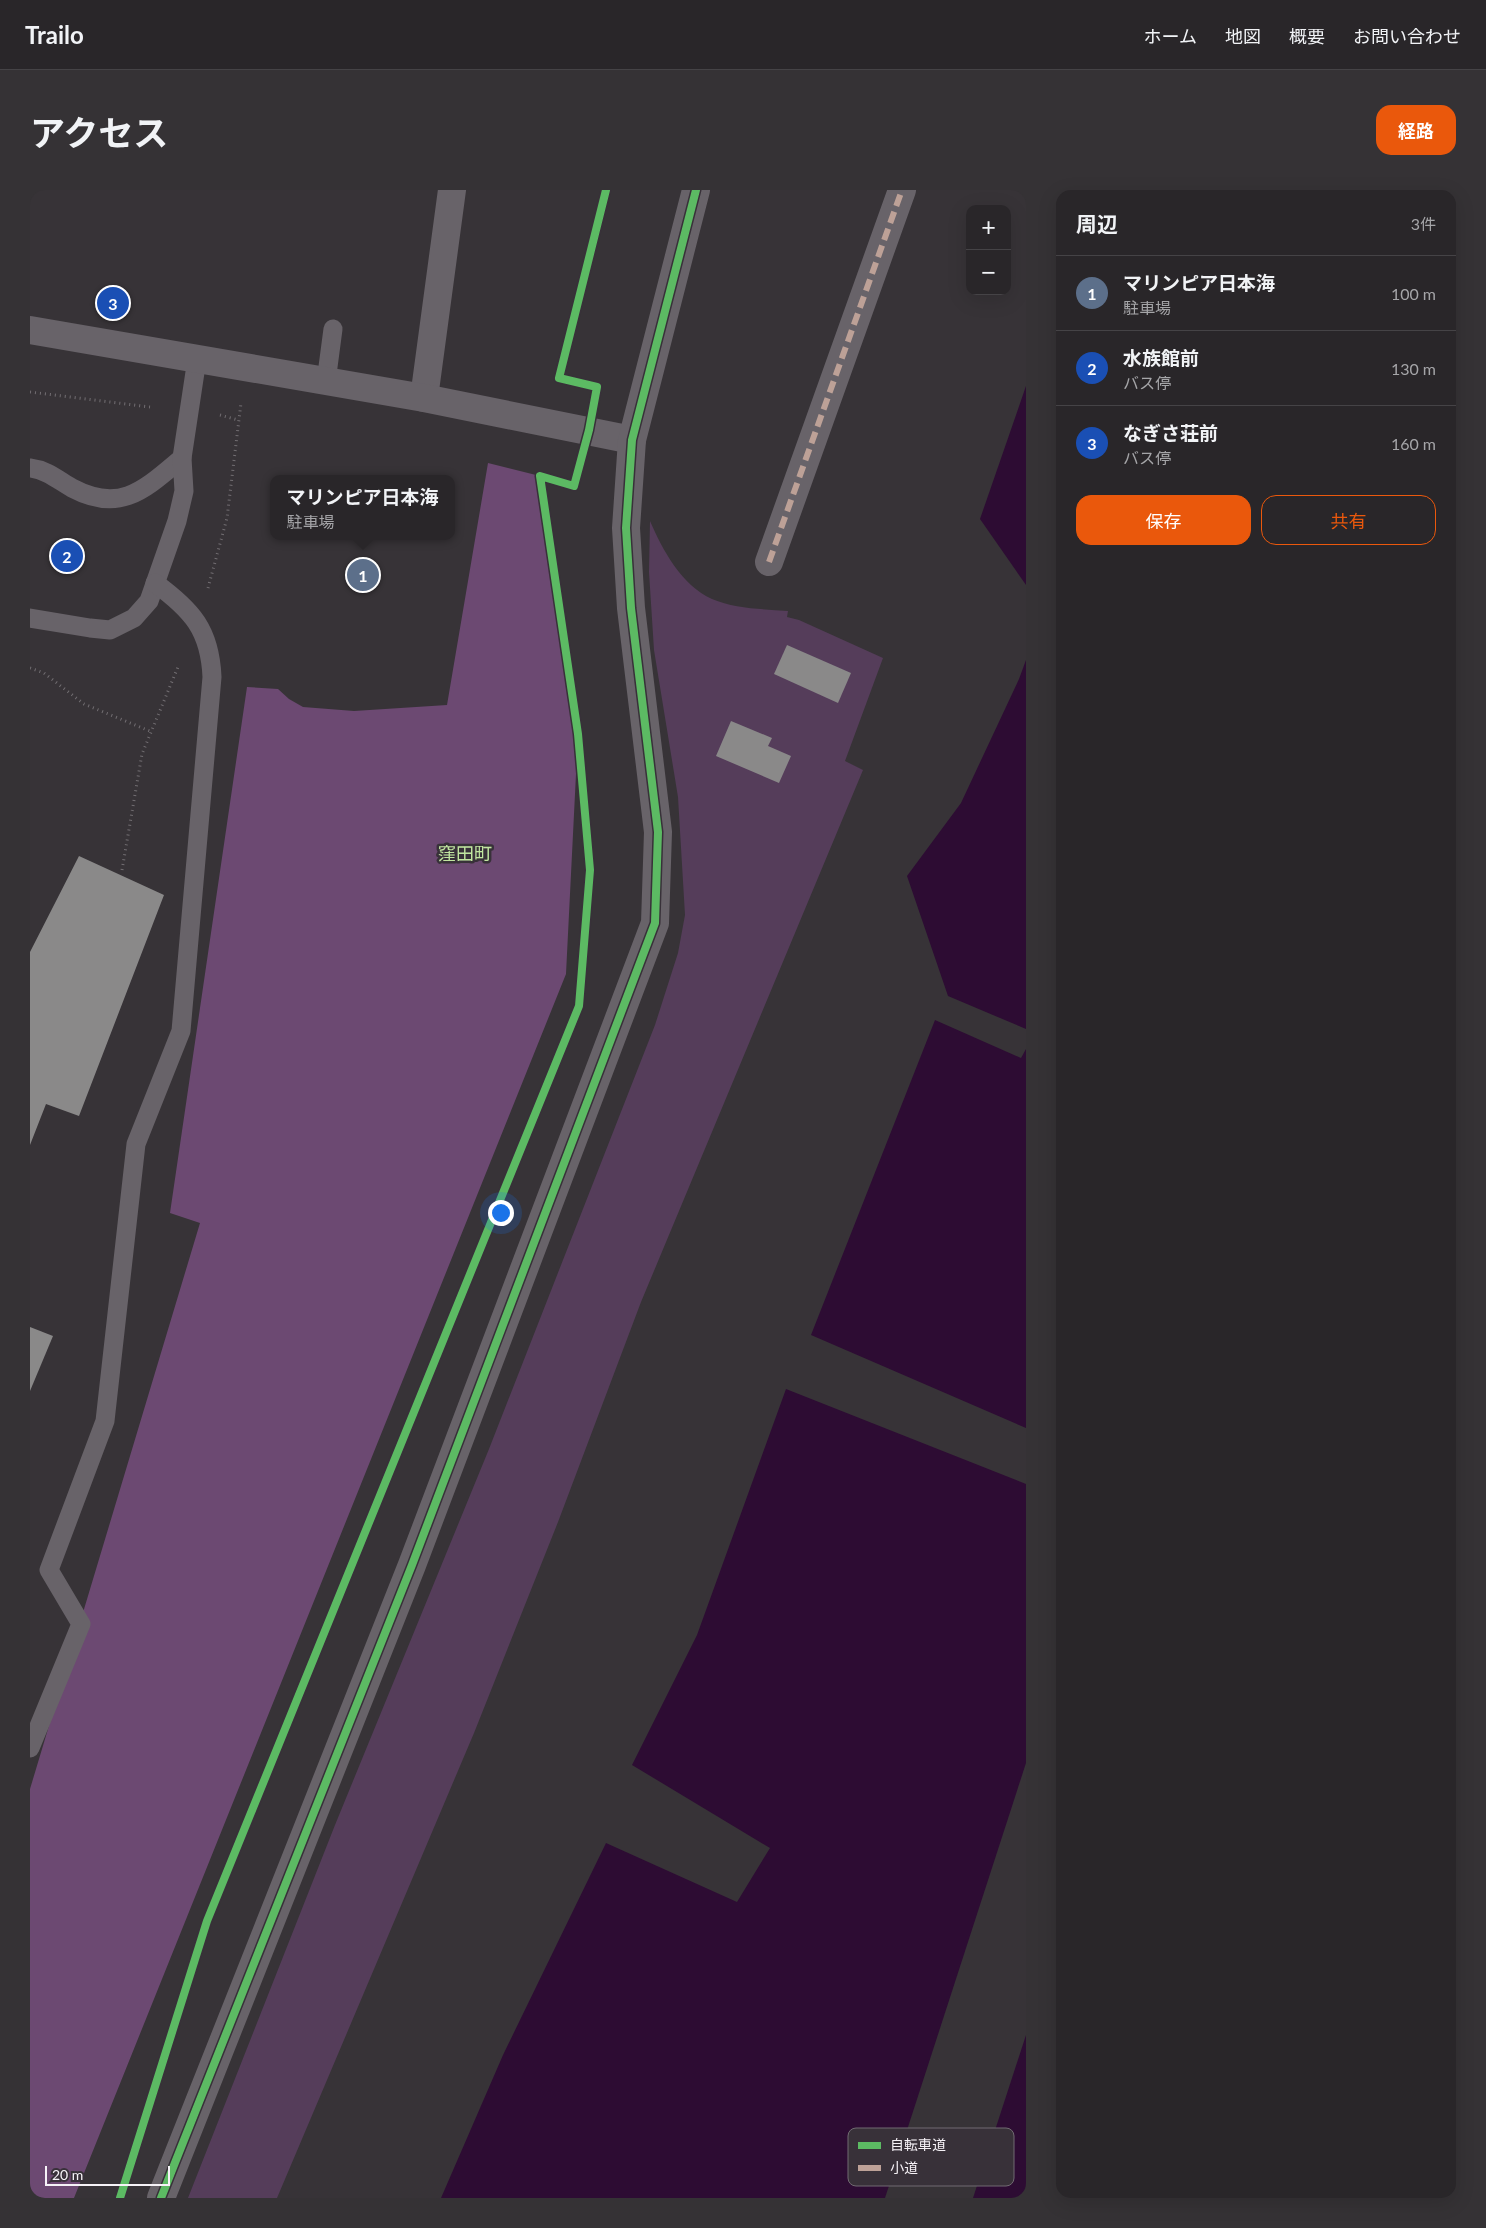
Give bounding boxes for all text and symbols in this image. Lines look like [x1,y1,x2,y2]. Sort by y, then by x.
text: Trailo [25,20,84,49]
text: ホーム [1144,25,1197,47]
text: 地図 [1225,25,1261,47]
text: 概要 [1289,25,1325,47]
text: お問い合わせ [1353,25,1461,47]
button: 経路 [1376,105,1456,155]
text: アクセス [30,111,168,153]
map controls [966,205,1011,295]
button: + [966,205,1011,250]
text: 周辺 [1076,211,1118,236]
text: 3件 [1411,214,1436,233]
button: − [966,250,1011,295]
text: マリンピア日本海 [1123,271,1275,294]
pin: 3 [97,284,129,322]
text: 1 [1087,284,1097,303]
text: 100 m [1391,284,1436,303]
text: 駐車場 [1123,298,1171,317]
text: 水族館前 [1123,346,1199,369]
text: 2 [1087,359,1097,378]
text: 130 m [1391,359,1436,378]
text: バス停 [1123,373,1171,392]
text: なぎさ荘前 [1123,421,1218,444]
text: 3 [1087,434,1097,453]
text: 160 m [1391,434,1436,453]
text: バス停 [1123,448,1171,467]
popup [270,475,455,540]
text: マリンピア日本海 [286,485,439,508]
button: 保存 [1076,495,1251,545]
button: 共有 [1261,495,1436,545]
text: 駐車場 [286,512,335,531]
pin: 2 [51,537,83,575]
pin: 1 [347,556,379,594]
district label: 窪田町 [438,842,492,864]
your location [488,1200,514,1226]
legend [848,2128,1014,2186]
text: 自転車道 [890,2136,946,2153]
text: 小道 [890,2159,918,2176]
scale bar [45,2163,170,2186]
text: 20 m [52,2166,83,2183]

